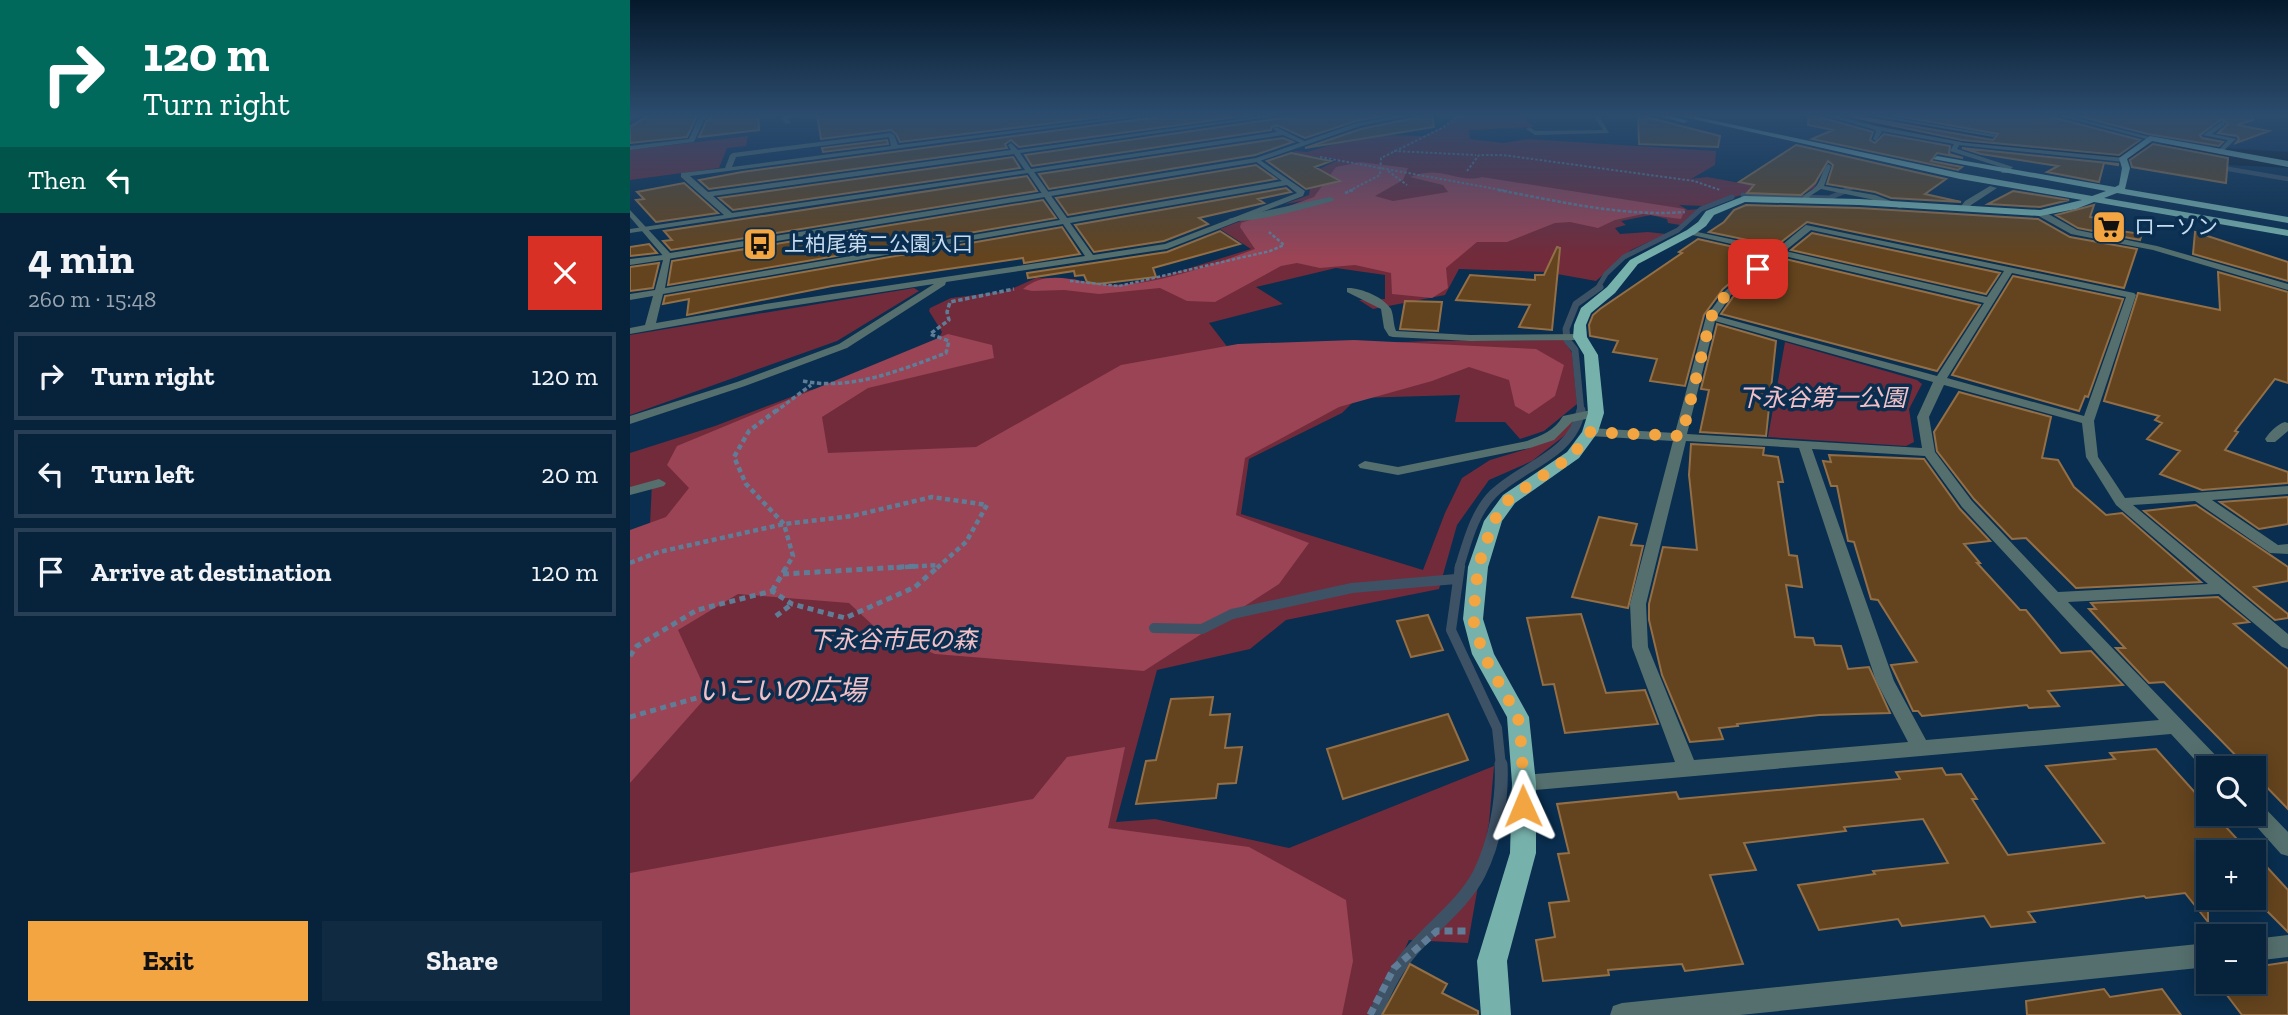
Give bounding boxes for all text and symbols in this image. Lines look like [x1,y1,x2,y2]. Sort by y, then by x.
text: 120 m [143,25,269,84]
icon: right [28,28,119,119]
text: Turn right [143,85,290,123]
icon: left [100,161,138,199]
text: Then [28,164,86,196]
supermarket icon: ローソン [2090,208,2128,246]
place label: ローソン [2134,214,2218,239]
bus stop icon: 上柏尾第二公園入口 [741,225,779,263]
place label: 上柏尾第二公園入口 [784,231,973,256]
text: 4 min [28,233,134,284]
button: close [528,236,602,310]
pin [1728,239,1788,299]
icon: arrive [1739,250,1777,288]
text: 260 m · 15:48 [28,285,156,313]
icon: right [32,357,70,395]
text: Turn right [91,360,214,392]
text: 120 m [531,360,598,392]
park label: 下永谷第一公園 [1738,383,1909,412]
icon: left [32,455,70,493]
text: Turn left [91,458,194,490]
text: 20 m [541,458,598,490]
icon: arrive [32,553,70,591]
text: Arrive at destination [91,556,331,588]
text: 120 m [531,556,598,588]
park label: 下永谷市民の森 [809,625,979,654]
park label: いこいの広場 [698,674,869,707]
map controls [2196,756,2266,994]
button: search [2196,756,2266,826]
position arrow [1486,769,1560,843]
button: + [2196,840,2266,910]
button: Exit [28,921,308,1001]
button: Share [322,921,602,1001]
button: − [2196,924,2266,994]

